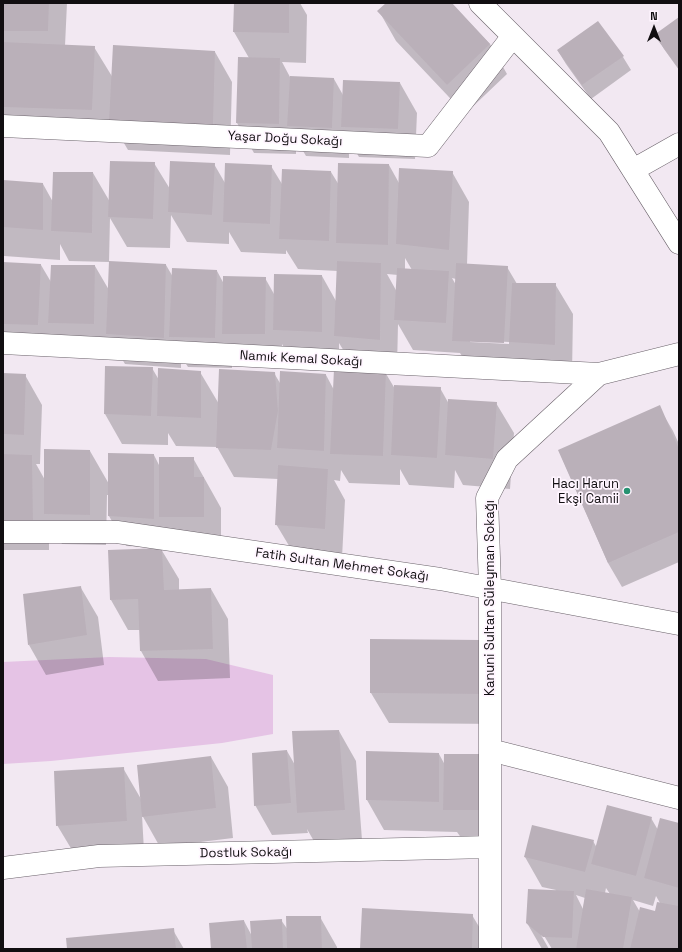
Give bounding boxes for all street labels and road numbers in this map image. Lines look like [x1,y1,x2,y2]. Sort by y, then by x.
street label: Yaşar Doğu Sokağı [227,128,343,150]
street label: Namık Kemal Sokağı [239,348,363,370]
street label: Kanuni Sultan Süleyman Sokağı [482,500,498,696]
street label: Fatih Sultan Mehmet Sokağı [254,545,430,585]
street label: Dostluk Sokağı [200,844,292,862]

